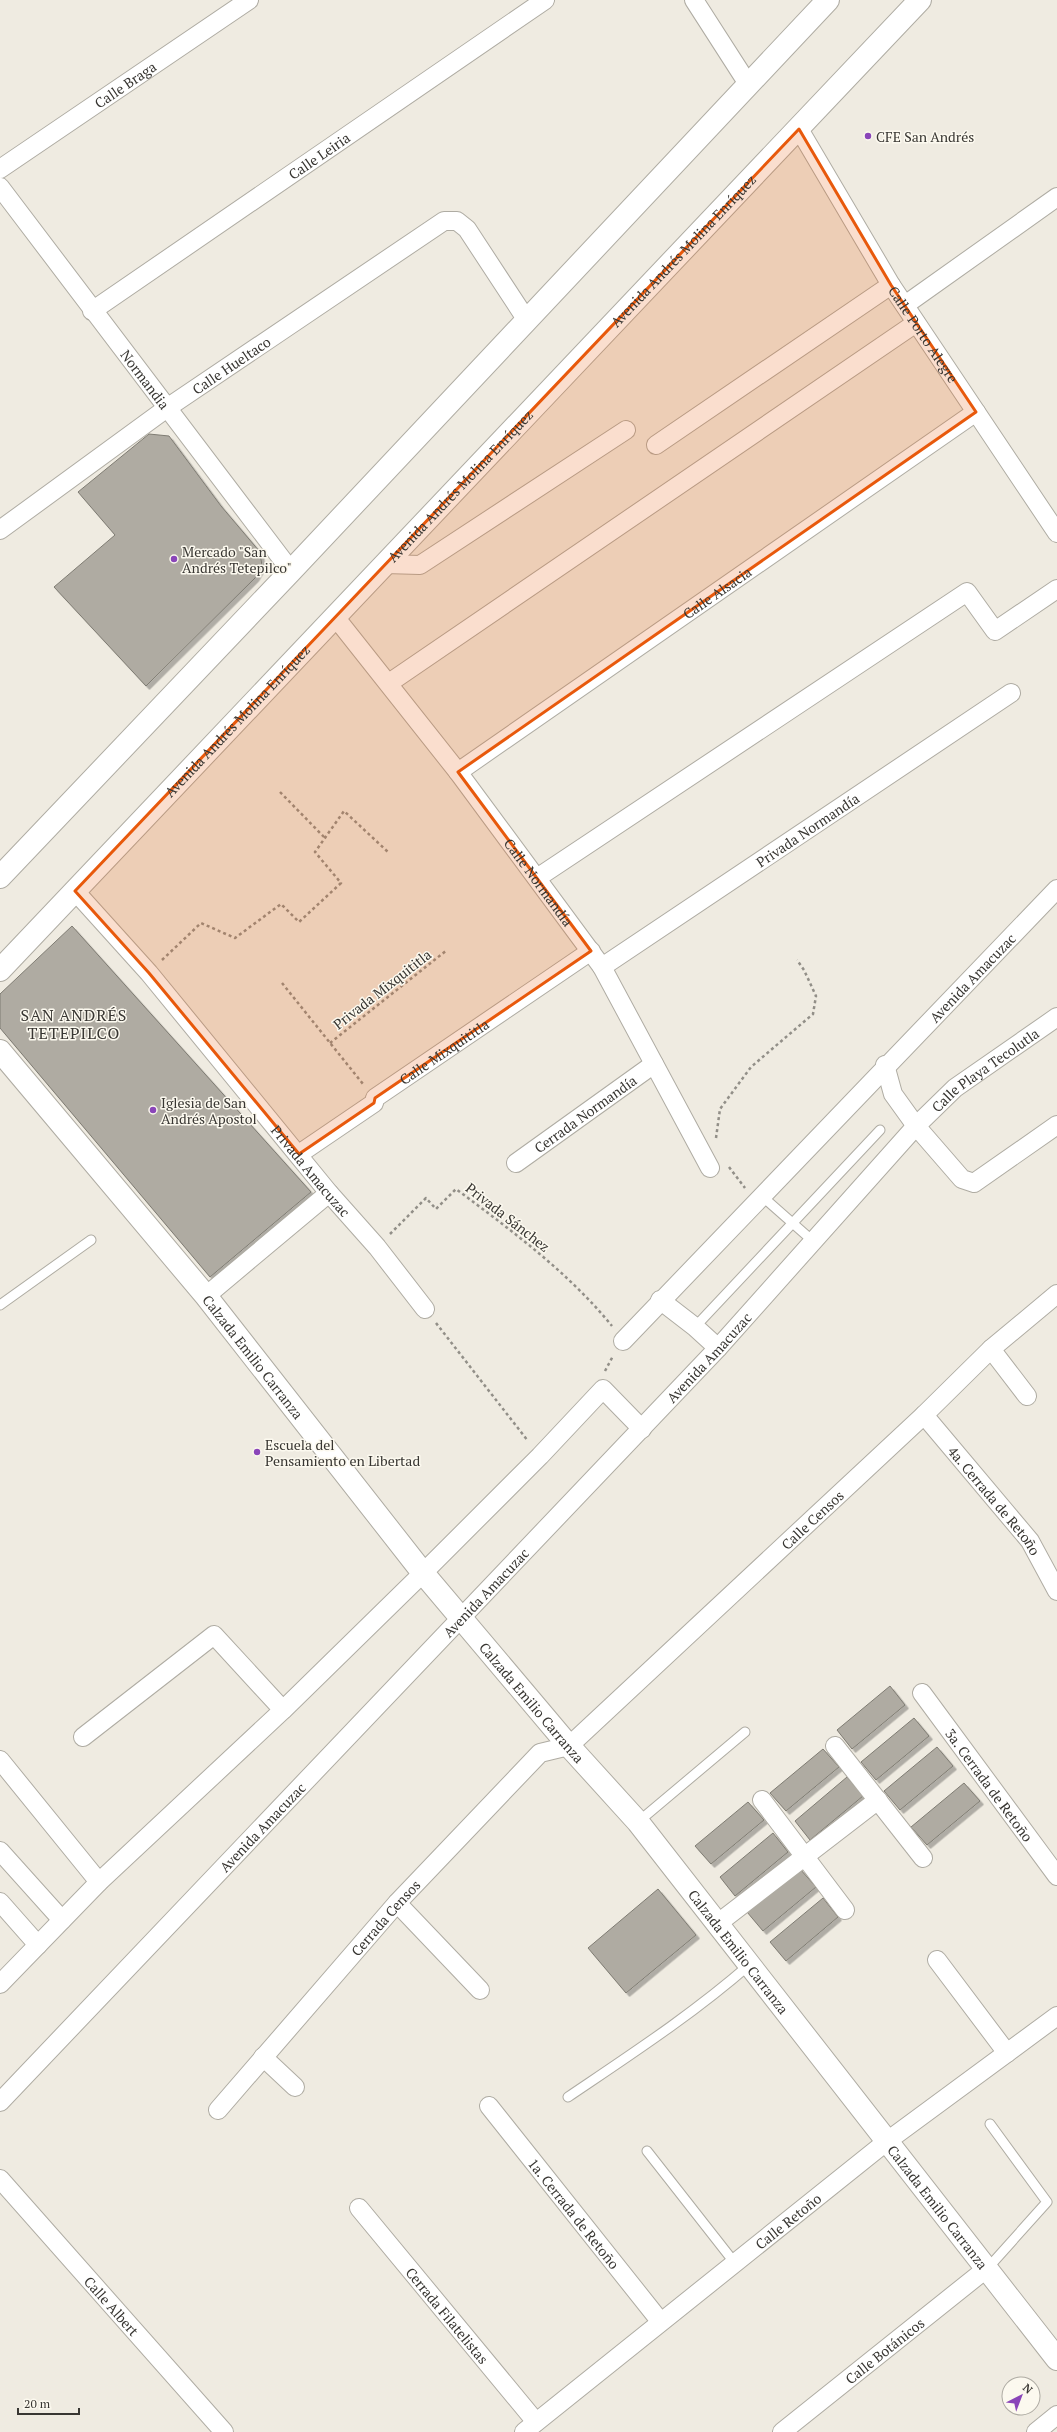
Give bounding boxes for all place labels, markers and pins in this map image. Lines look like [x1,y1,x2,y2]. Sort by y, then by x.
place label: CFE San Andrés [876,127,974,146]
marker: CFE San Andrés [863,131,873,141]
place label: Mercado "San Andrés Tetepilco" [182,542,292,577]
marker: Mercado "San Andrés Tetepilco" [169,554,179,564]
place label: Iglesia de San Andrés Apostol [161,1093,257,1128]
marker: Iglesia de San Andrés Apostol [148,1105,158,1115]
place label: Escuela del Pensamiento en Libertad [265,1435,420,1470]
marker: Escuela del Pensamiento en Libertad [252,1447,262,1457]

